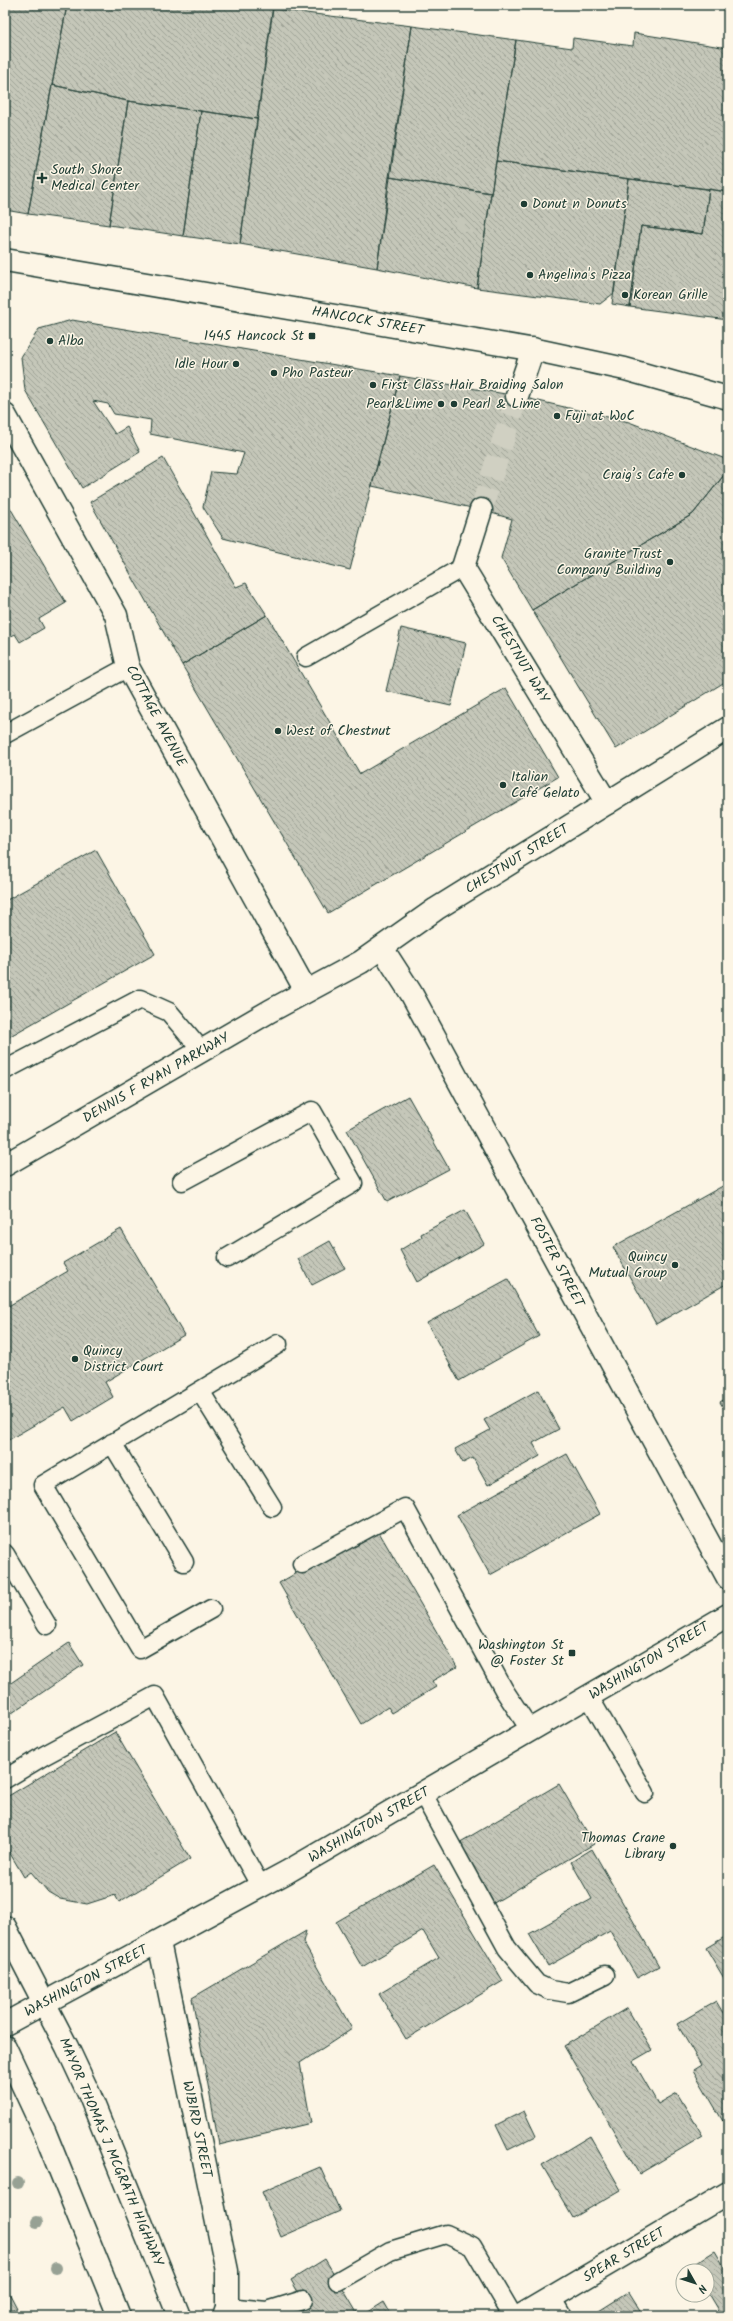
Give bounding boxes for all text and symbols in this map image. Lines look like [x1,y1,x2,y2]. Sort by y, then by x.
place label: South Shore Medical Center [51,159,140,197]
marker: South Shore Medical Center [36,172,48,184]
place label: Donut n Donuts [532,193,627,215]
marker: Donut n Donuts [519,199,529,209]
place label: Angelina's Pizza [538,264,631,286]
marker: Angelina's Pizza [525,270,535,280]
place label: Korean Grille [633,284,709,306]
marker: Korean Grille [620,290,630,300]
street label: HANCOCK STREET [310,300,427,342]
place label: 1445 Hancock St [204,325,305,347]
place label: Alba [58,330,84,352]
marker: 1445 Hancock St [307,331,317,341]
marker: Alba [45,336,55,346]
place label: Idle Hour [174,353,229,375]
marker: Idle Hour [231,359,241,369]
place label: Pho Pasteur [282,362,354,384]
marker: Pho Pasteur [269,368,279,378]
place label: First Class Hair Braiding Salon [381,374,563,396]
marker: First Class Hair Braiding Salon [368,380,378,390]
place label: Pearl&Lime [366,393,434,415]
place label: Pearl & Lime [462,393,541,415]
marker: Pearl&Lime [436,399,446,409]
marker: Pearl & Lime [449,399,459,409]
place label: Fuji at WoC [565,405,635,427]
marker: Fuji at WoC [552,411,562,421]
place label: Craig’s Cafe [602,464,675,486]
marker: Craig’s Cafe [677,470,687,480]
place label: Granite Trust Company Building [556,543,663,581]
marker: Granite Trust Company Building [665,557,675,567]
street label: CHESTNUT WAY [485,611,556,708]
street label: COTTAGE AVENUE [120,661,193,772]
place label: West of Chestnut [286,720,391,742]
marker: West of Chestnut [273,726,283,736]
place label: Italian Café Gelato [511,766,580,804]
marker: Italian Café Gelato [498,780,508,790]
street label: CHESTNUT STREET [461,817,574,900]
street label: DENNIS F RYAN PARKWAY [78,1026,234,1129]
street label: FOSTER STREET [524,1213,591,1313]
place label: Quincy Mutual Group [589,1246,667,1284]
marker: Quincy Mutual Group [670,1260,680,1270]
place label: Quincy District Court [83,1340,164,1378]
marker: Quincy District Court [70,1354,80,1364]
street label: WASHINGTON STREET [585,1616,715,1706]
place label: Washington St @ Foster St [478,1634,565,1672]
marker: Washington St @ Foster St [567,1648,577,1658]
street label: WASHINGTON STREET [304,1781,435,1869]
place label: Thomas Crane Library [581,1827,666,1865]
marker: Thomas Crane Library [668,1841,678,1851]
street label: WASHINGTON STREET [20,1938,153,2023]
street label: MAYOR THOMAS J MCGRATH HIGHWAY [53,2034,170,2271]
street label: WIBIRD STREET [176,2079,218,2181]
street label: SPEAR STREET [579,2221,671,2288]
north arrow [675,2263,715,2303]
text: N [693,2280,711,2297]

